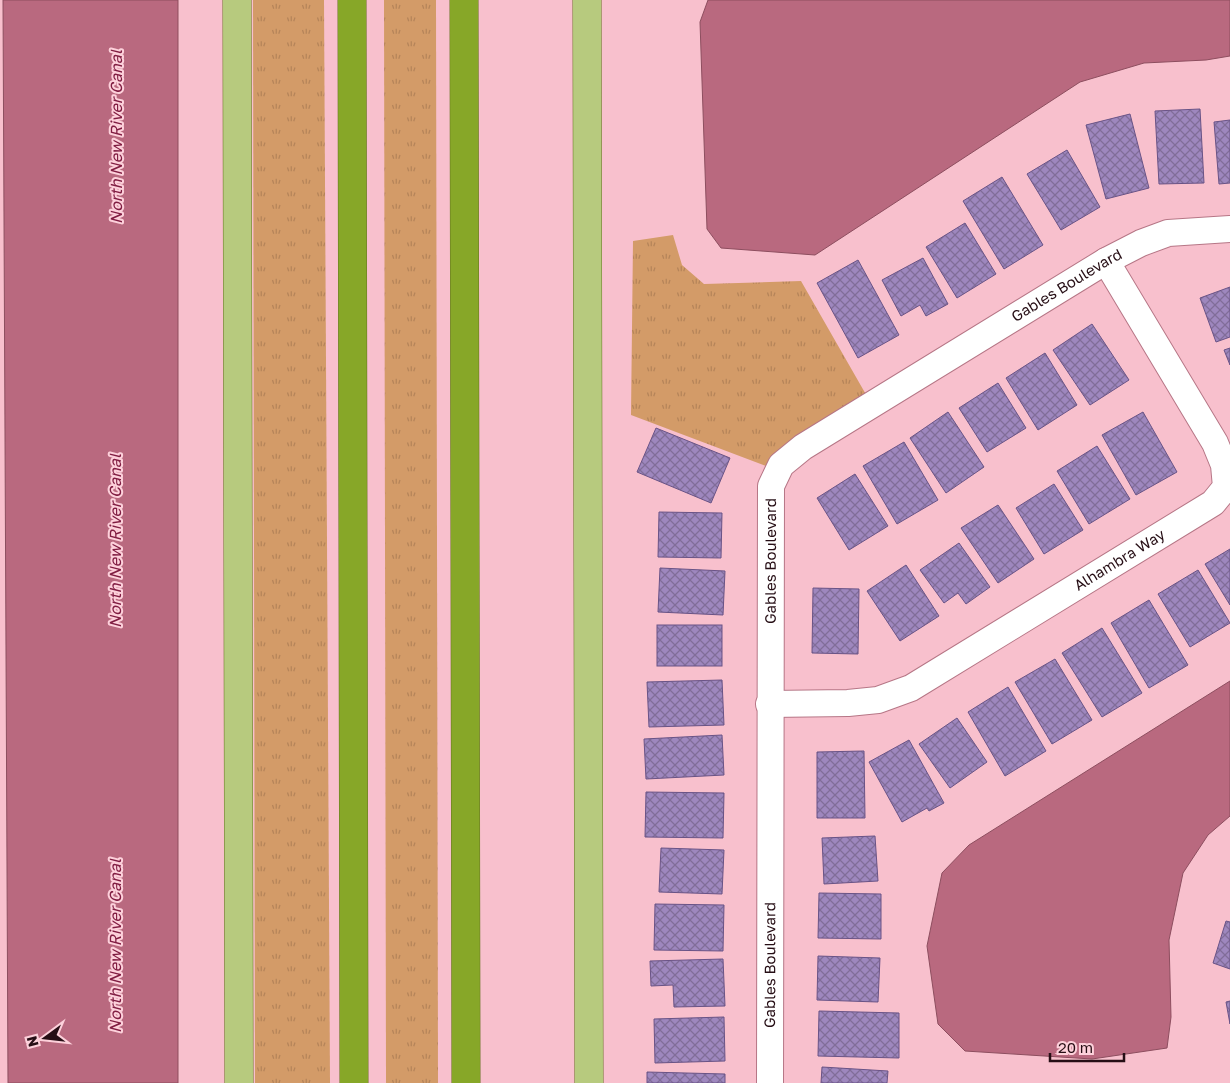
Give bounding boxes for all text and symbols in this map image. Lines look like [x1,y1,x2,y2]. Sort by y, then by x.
water label: North New River Canal [106,49,126,224]
street label: Gables Boulevard [1008,244,1125,325]
water label: North New River Canal [105,453,125,628]
street label: Gables Boulevard [761,498,779,624]
street label: Alhambra Way [1070,524,1168,594]
water label: North New River Canal [105,858,125,1033]
street label: Gables Boulevard [760,902,778,1028]
north arrow [20,1013,70,1063]
scale bar [1050,1030,1124,1062]
text: N [22,1034,42,1049]
text: 20 m [1058,1038,1093,1056]

